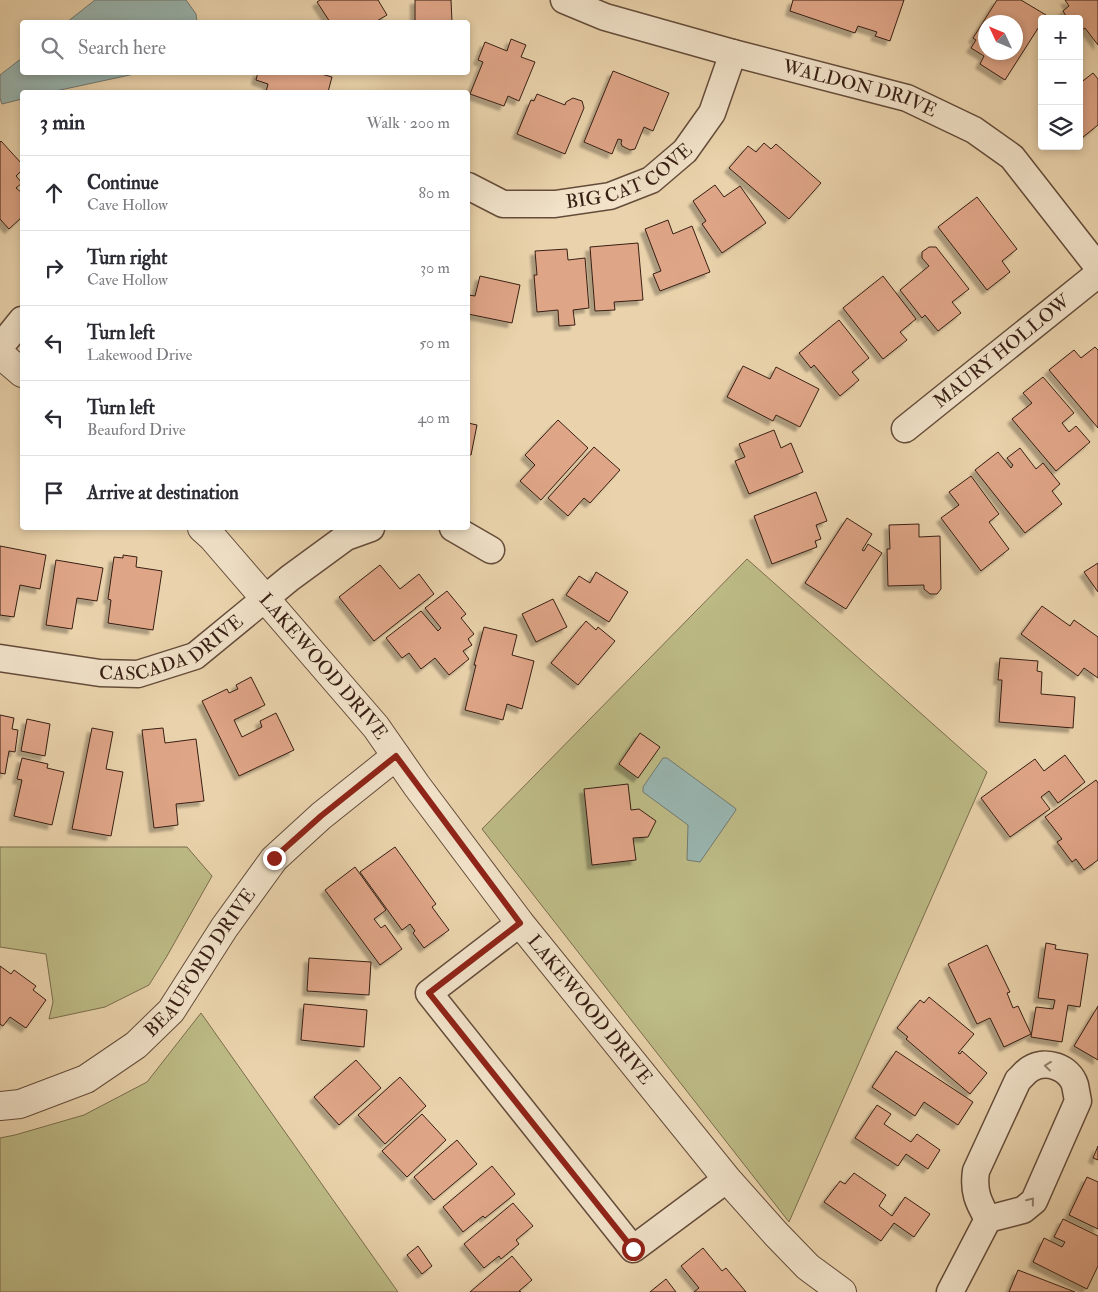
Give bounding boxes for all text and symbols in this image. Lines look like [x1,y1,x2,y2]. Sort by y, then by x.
north arrow [978,15,1023,60]
map controls [1038,15,1083,150]
button: + [1038,15,1083,60]
search box [20,20,470,75]
icon: search [38,34,66,62]
text: Search here [78,36,166,60]
street label: WALDON DRIVE [779,54,941,123]
button: − [1038,60,1083,105]
button: layers [1038,105,1083,150]
text: 3 min [40,109,85,136]
text: Walk · 200 m [367,113,450,133]
street label: BIG CAT COVE [564,138,698,214]
text: Continue [87,171,158,195]
icon: ahead [40,179,68,207]
text: 80 m [419,183,450,203]
text: Cave Hollow [87,195,168,215]
text: Turn right [87,246,167,270]
icon: right [40,254,68,282]
text: 30 m [420,258,450,278]
text: Cave Hollow [87,270,168,290]
street label: MAURY HOLLOW [928,289,1075,413]
text: Turn left [87,321,155,345]
icon: left [40,329,68,357]
text: 50 m [419,333,450,353]
text: Lakewood Drive [87,345,192,365]
text: Turn left [87,396,155,420]
icon: left [40,404,68,432]
text: 40 m [417,408,450,428]
text: Beauford Drive [87,420,186,440]
icon: arrive [40,479,68,507]
text: Arrive at destination [87,481,239,505]
street label: LAKEWOOD DRIVE [254,588,393,744]
street label: CASCADA DRIVE [99,609,248,686]
route end [263,847,286,870]
street label: BEAUFORD DRIVE [139,883,261,1042]
street label: LAKEWOOD DRIVE [522,930,658,1090]
one-way arrow [1044,1061,1052,1072]
one-way arrow [1026,1198,1035,1207]
route start [622,1238,645,1261]

